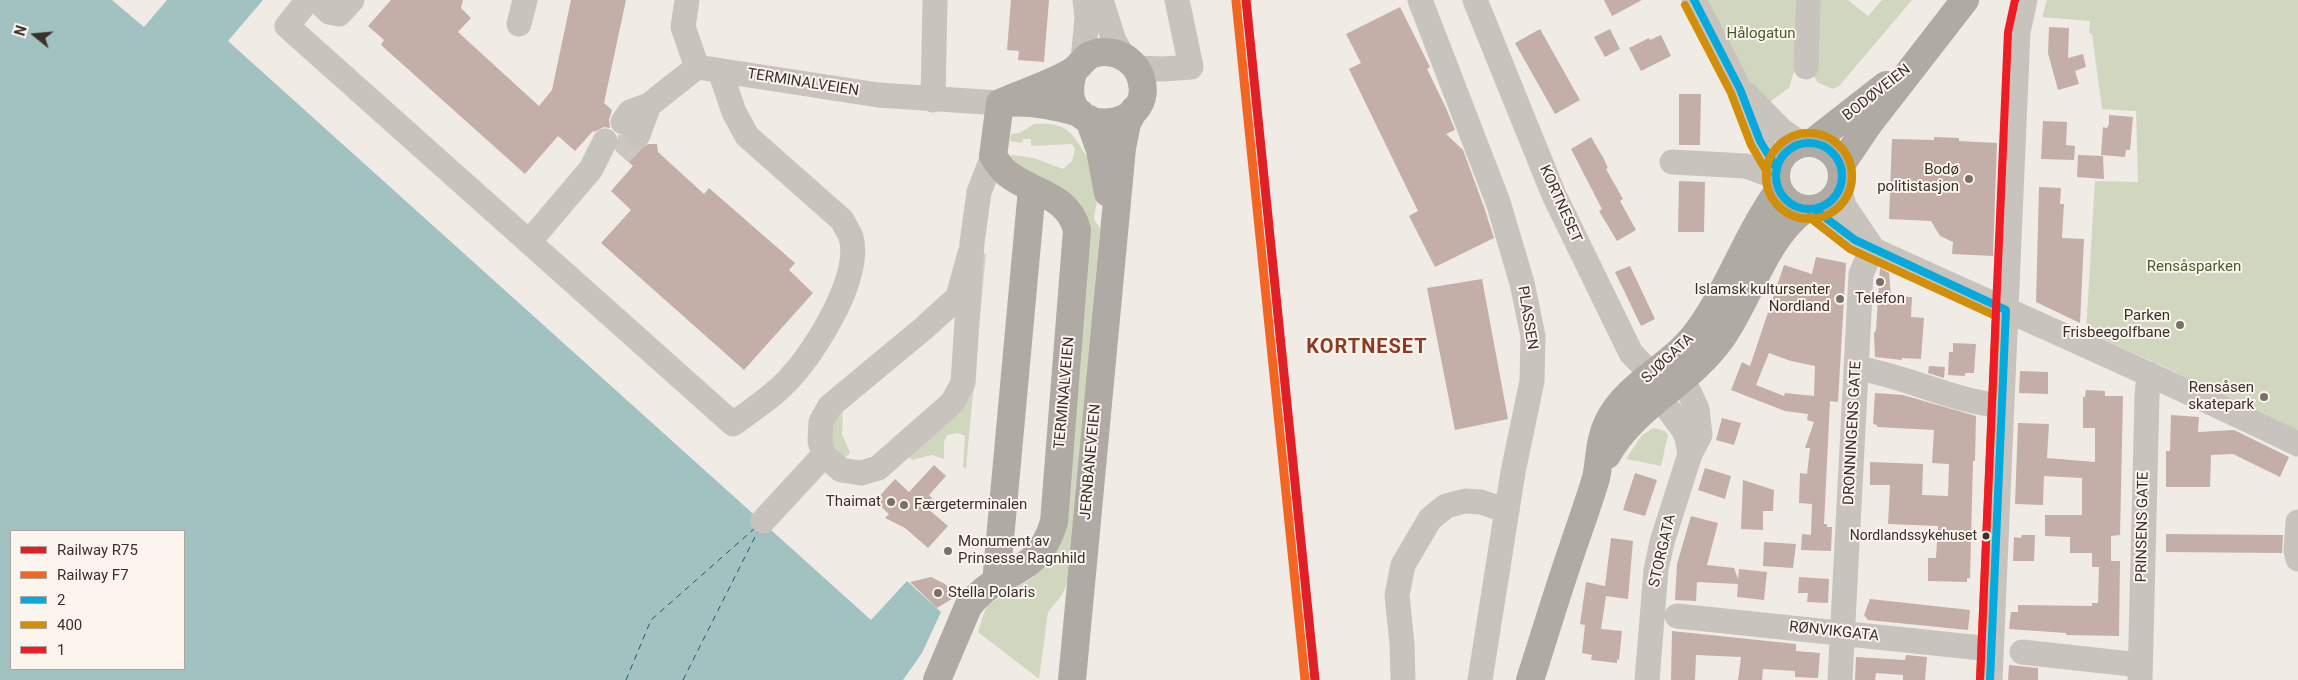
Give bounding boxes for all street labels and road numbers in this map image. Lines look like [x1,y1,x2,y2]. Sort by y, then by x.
street label: BODØVEIEN [1839,61,1915,125]
street label: TERMINALVEIEN [746,65,860,101]
street label: KORTNESET [1535,162,1585,246]
street label: PLASSEN [1513,285,1541,351]
street label: SJØGATA [1638,330,1698,388]
street label: TERMINALVEIEN [1051,336,1079,450]
street label: DRONNINGENS GATE [1840,361,1866,505]
street label: JERNBANEVEIEN [1077,403,1105,521]
street label: PRINSENS GATE [2133,471,2153,583]
street label: STORGATA [1646,513,1680,589]
street label: RØNVIKGATA [1788,618,1880,646]

